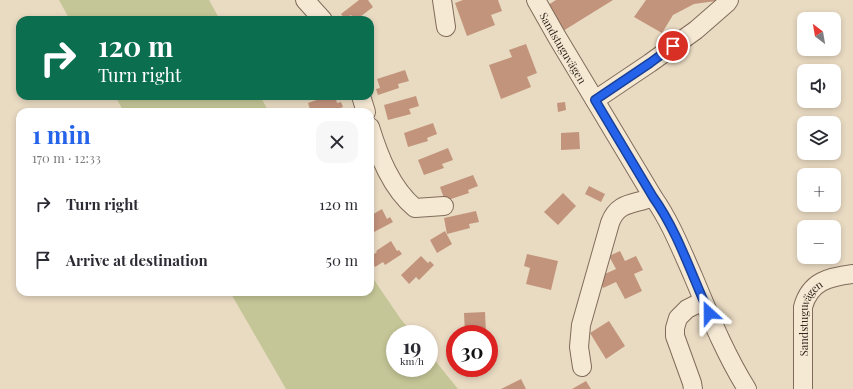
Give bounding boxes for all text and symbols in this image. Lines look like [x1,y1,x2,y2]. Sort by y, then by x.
street label: Sandstuguvägen [537,9,591,86]
north arrow [797,12,841,56]
map controls [797,12,841,264]
text: 120 m [98,27,173,64]
pin [656,29,690,63]
icon: right [32,32,84,84]
icon: arrive [662,35,684,57]
text: Turn right [98,63,181,87]
button: sound [797,64,841,108]
button: layers [797,116,841,160]
text: 1 min [32,118,91,150]
button: close [316,121,358,163]
text: 170 m · 12:33 [32,149,101,166]
button: + [797,168,841,212]
icon: right [32,193,54,215]
text: Turn right [66,194,139,214]
text: 120 m [319,194,358,214]
button: − [797,220,841,264]
icon: arrive [32,249,54,271]
text: Arrive at destination [66,250,208,270]
text: 50 m [326,250,358,270]
street label: Sandstuguvägen [796,276,825,356]
position arrow [688,292,730,334]
speed limit sign: 30 [446,325,498,377]
text: 19 [403,332,421,359]
text: km/h [400,354,424,368]

